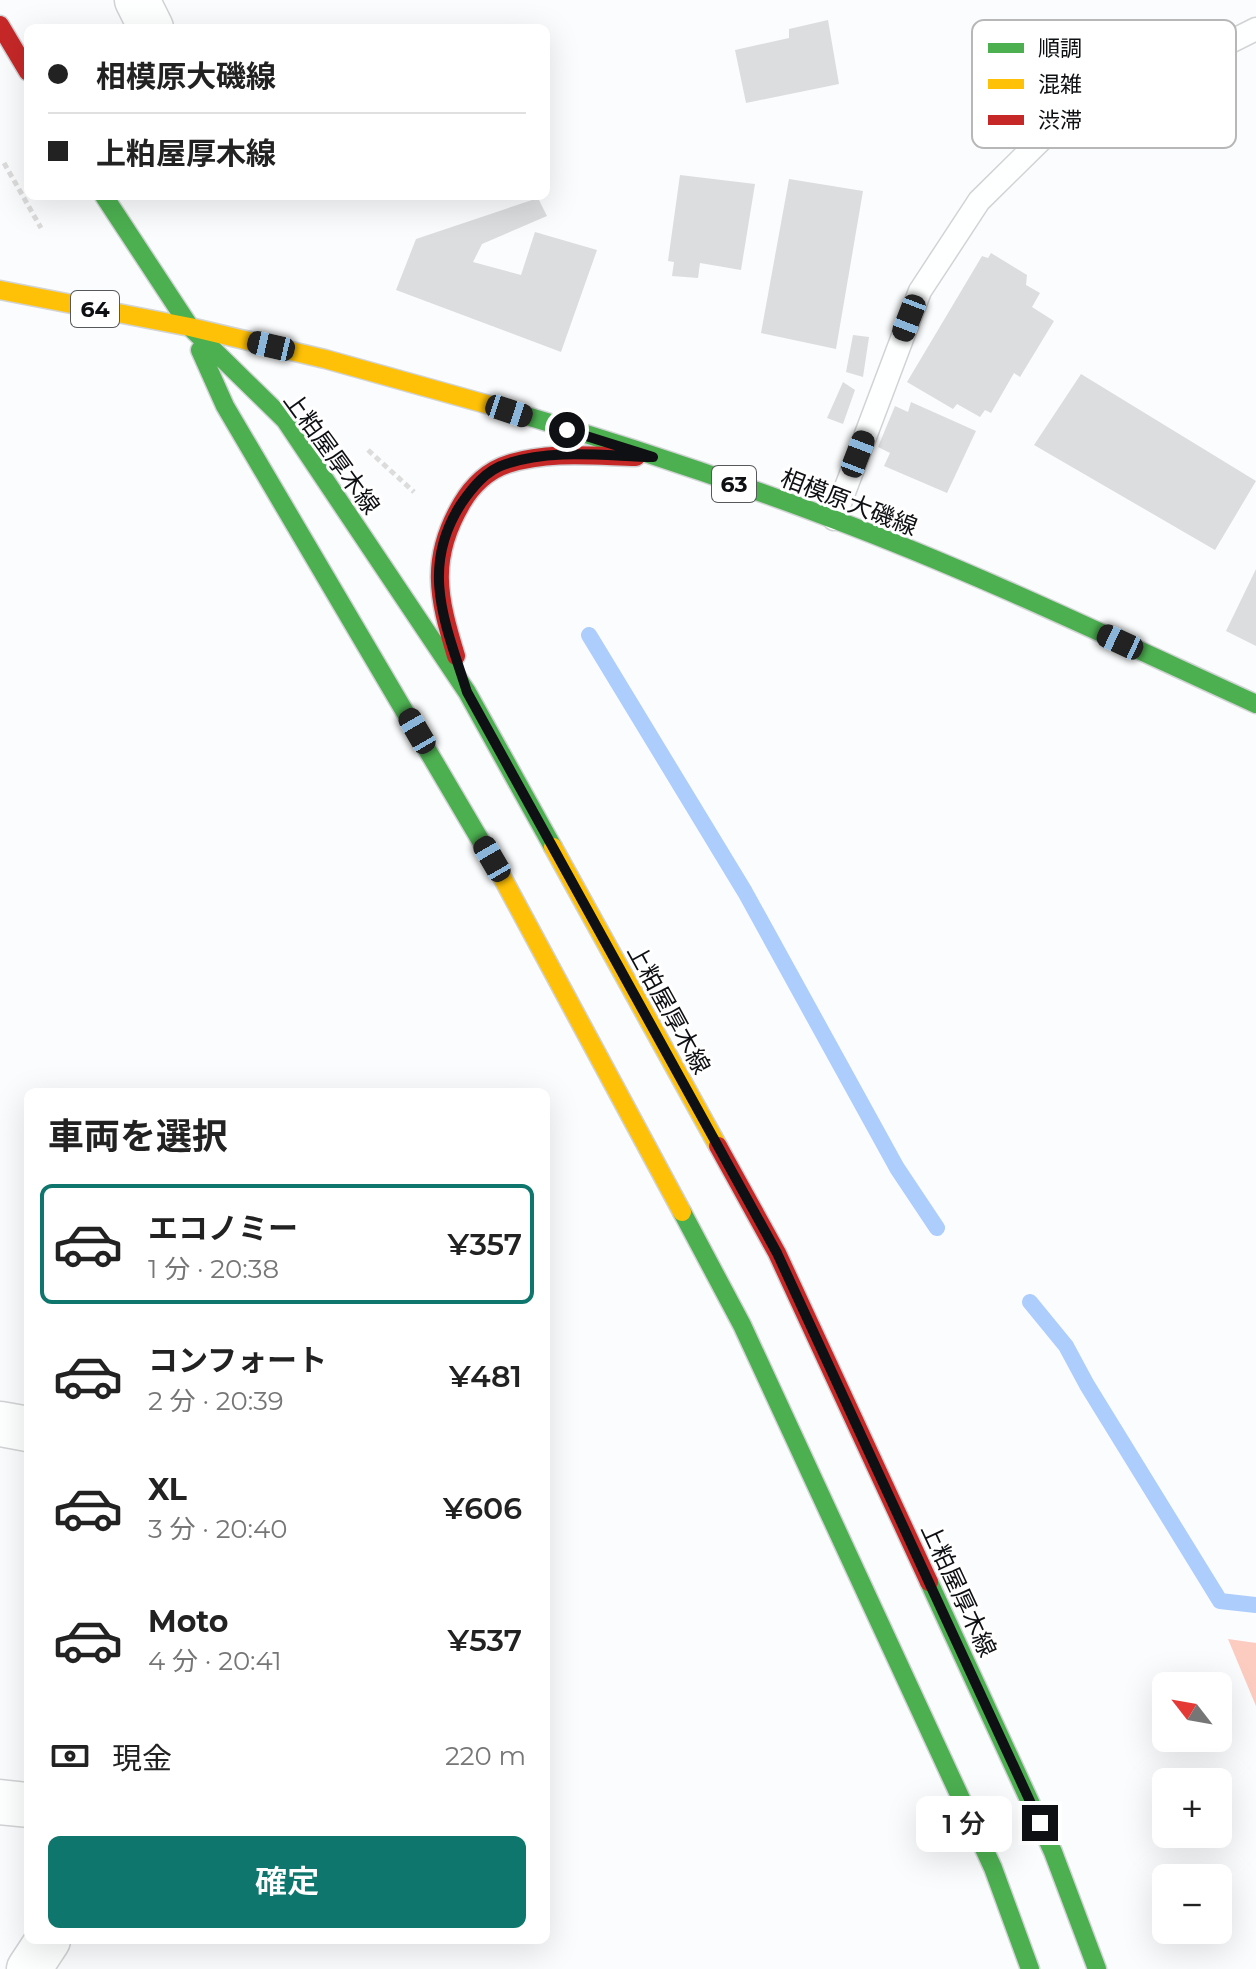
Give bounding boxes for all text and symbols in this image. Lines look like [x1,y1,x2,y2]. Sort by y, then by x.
legend [972,20,1236,148]
text: 順調 [1038,35,1082,62]
text: 相模原大磯線 [96,58,276,95]
text: 混雑 [1038,71,1082,98]
text: 渋滞 [1038,107,1082,134]
text: 上粕屋厚木線 [96,135,276,172]
road number: 64 [71,291,119,327]
car [889,291,929,345]
car [245,329,297,363]
street label: 上粕屋厚木線 [278,386,386,520]
car [482,392,536,430]
route start [549,412,585,448]
car [838,427,878,481]
street label: 相模原大磯線 [777,463,921,541]
road number: 63 [712,466,756,502]
car [1093,621,1147,663]
car [395,704,439,758]
car [470,832,514,886]
street label: 上粕屋厚木線 [621,939,717,1079]
text: 車両を選択 [48,1114,228,1158]
icon: car [52,1208,124,1280]
text: エコノミー [148,1210,298,1247]
text: ¥357 [448,1226,522,1263]
text: 1 分 · 20:38 [148,1253,279,1285]
icon: car [52,1340,124,1412]
text: コンフォート [148,1342,327,1379]
text: ¥481 [449,1358,522,1395]
text: 2 分 · 20:39 [148,1385,284,1417]
text: XL [148,1471,187,1508]
icon: car [52,1472,124,1544]
text: ¥606 [443,1490,522,1527]
text: 3 分 · 20:40 [148,1513,288,1545]
street label: 上粕屋厚木線 [915,1519,1003,1661]
text: Moto [148,1603,229,1640]
icon: car [52,1604,124,1676]
text: ¥537 [448,1622,522,1659]
text: 4 分 · 20:41 [148,1645,282,1677]
north arrow [1152,1672,1232,1752]
map controls [1152,1672,1232,1944]
icon: cash [48,1734,92,1778]
text: 現金 [112,1740,172,1777]
text: 220 m [445,1740,526,1772]
button: + [1152,1768,1232,1848]
callout: 1 分 [916,1795,1012,1851]
route end [1022,1805,1058,1841]
text: 1 分 [942,1808,986,1840]
button: 確定 [48,1836,526,1928]
button: − [1152,1864,1232,1944]

